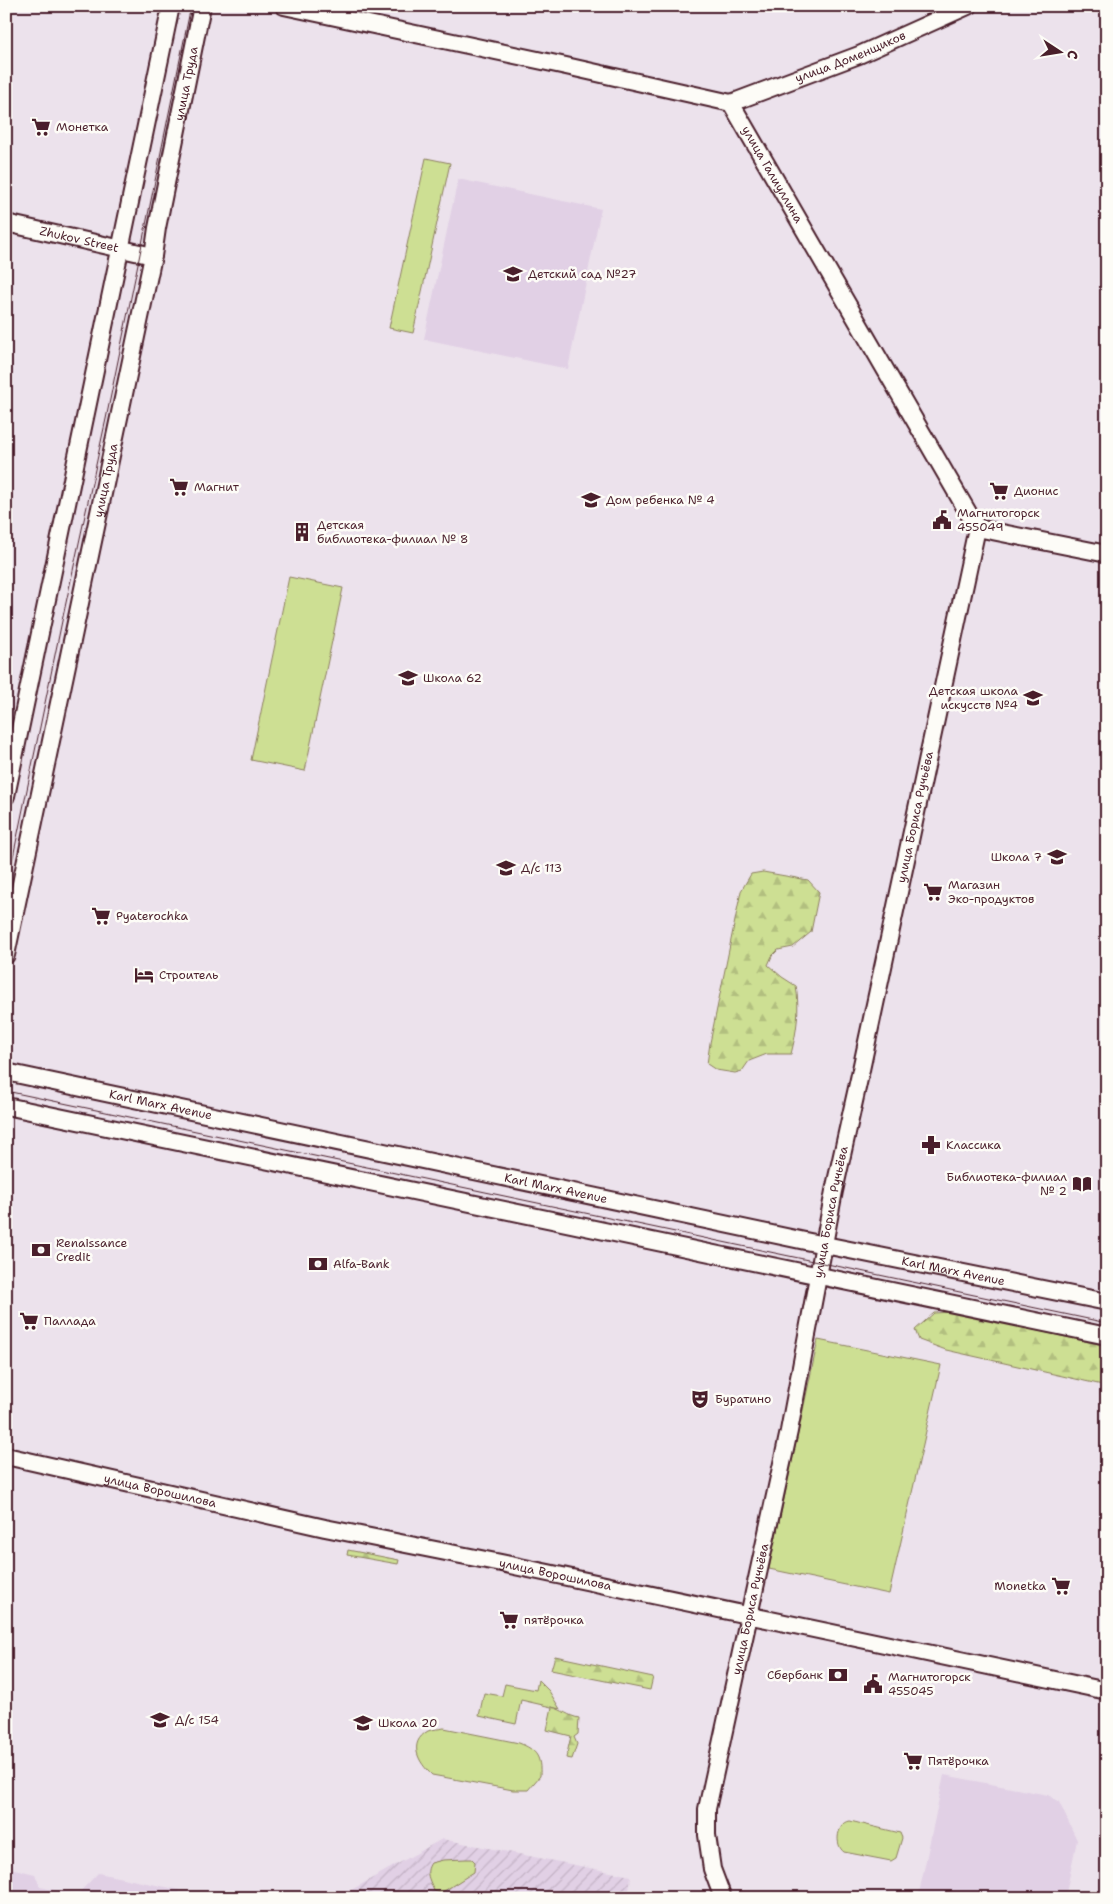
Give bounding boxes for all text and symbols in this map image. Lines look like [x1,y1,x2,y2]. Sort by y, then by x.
street label: улица Доменщиков [793,27,908,86]
north arrow [1036,28,1086,78]
street label: улица Труда [171,45,202,122]
text: С [1063,49,1082,61]
supermarket icon: Монетка [30,116,52,138]
place label: Монетка [56,119,109,135]
street label: улица Галиуллина [738,123,807,226]
street label: Zhukov Street [38,223,120,256]
school or university icon: Детский сад №27 [502,263,524,285]
place label: Детский сад №27 [528,266,637,282]
street label: улица Труда [90,441,121,519]
supermarket icon: Магнит [168,476,190,498]
place label: Магнит [194,479,240,495]
supermarket icon: Дионис [988,480,1010,502]
place label: Дионис [1014,483,1059,499]
school or university icon: Дом ребенка № 4 [580,489,602,511]
place label: Дом ребенка № 4 [606,492,715,508]
place label: Магнитогорск 455049 [957,505,1040,535]
public building icon: Магнитогорск 455049 [931,509,953,531]
place label: Детская библиотека-филиал № 8 [317,517,468,547]
building icon: Детская библиотека-филиал № 8 [291,521,313,543]
school or university icon: Школа 62 [397,667,419,689]
place label: Школа 62 [423,670,482,686]
place label: Детская школа искусств №4 [929,683,1019,713]
school or university icon: Детская школа искусств №4 [1022,687,1044,709]
street label: улица Бориса Ручьёва [893,749,937,884]
school or university icon: Школа 7 [1046,846,1068,868]
place label: Школа 7 [991,849,1042,865]
school or university icon: Д/с 113 [495,857,517,879]
place label: Д/с 113 [521,860,562,876]
place label: Магазин Эко-продуктов [948,877,1034,907]
supermarket icon: Магазин Эко-продуктов [922,881,944,903]
supermarket icon: Pyaterochka [90,905,112,927]
place label: Pyaterochka [116,908,188,924]
hotel icon: Строитель [133,964,155,986]
place label: Строитель [159,967,218,983]
street label: Karl Marx Avenue [108,1086,214,1123]
pharmacy icon: Классика [920,1134,942,1156]
place label: Классика [946,1137,1001,1153]
street label: улица Бориса Ручьёва [810,1144,852,1279]
place label: Библиотека-филиал № 2 [946,1169,1067,1199]
street label: Karl Marx Avenue [503,1170,609,1207]
library icon: Библиотека-филиал № 2 [1071,1173,1093,1195]
place label: Renaissance Credit [56,1235,128,1265]
bank icon: Renaissance Credit [30,1239,52,1261]
bank icon: Alfa-Bank [307,1253,329,1275]
street label: Karl Marx Avenue [900,1253,1007,1289]
place label: Alfa-Bank [333,1256,390,1272]
supermarket icon: Паллада [18,1310,40,1332]
place label: Паллада [44,1313,96,1329]
theatre icon: Буратино [689,1388,711,1410]
place label: Буратино [715,1391,771,1407]
street label: улица Ворошилова [102,1470,218,1511]
street label: улица Бориса Ручьёва [728,1541,773,1676]
street label: улица Ворошилова [498,1555,614,1594]
supermarket icon: Monetka [1050,1575,1072,1597]
place label: Monetka [994,1578,1047,1594]
supermarket icon: пятёрочка [498,1609,520,1631]
place label: пятёрочка [524,1612,584,1628]
bank icon: Сбербанк [827,1664,849,1686]
place label: Сбербанк [767,1667,824,1683]
place label: Магнитогорск 455045 [888,1669,971,1699]
public building icon: Магнитогорск 455045 [862,1673,884,1695]
school or university icon: Д/с 154 [149,1709,171,1731]
place label: Д/с 154 [175,1712,219,1728]
school or university icon: Школа 20 [352,1712,374,1734]
place label: Школа 20 [378,1715,437,1731]
supermarket icon: Пятёрочка [902,1750,924,1772]
place label: Пятёрочка [928,1753,989,1769]

